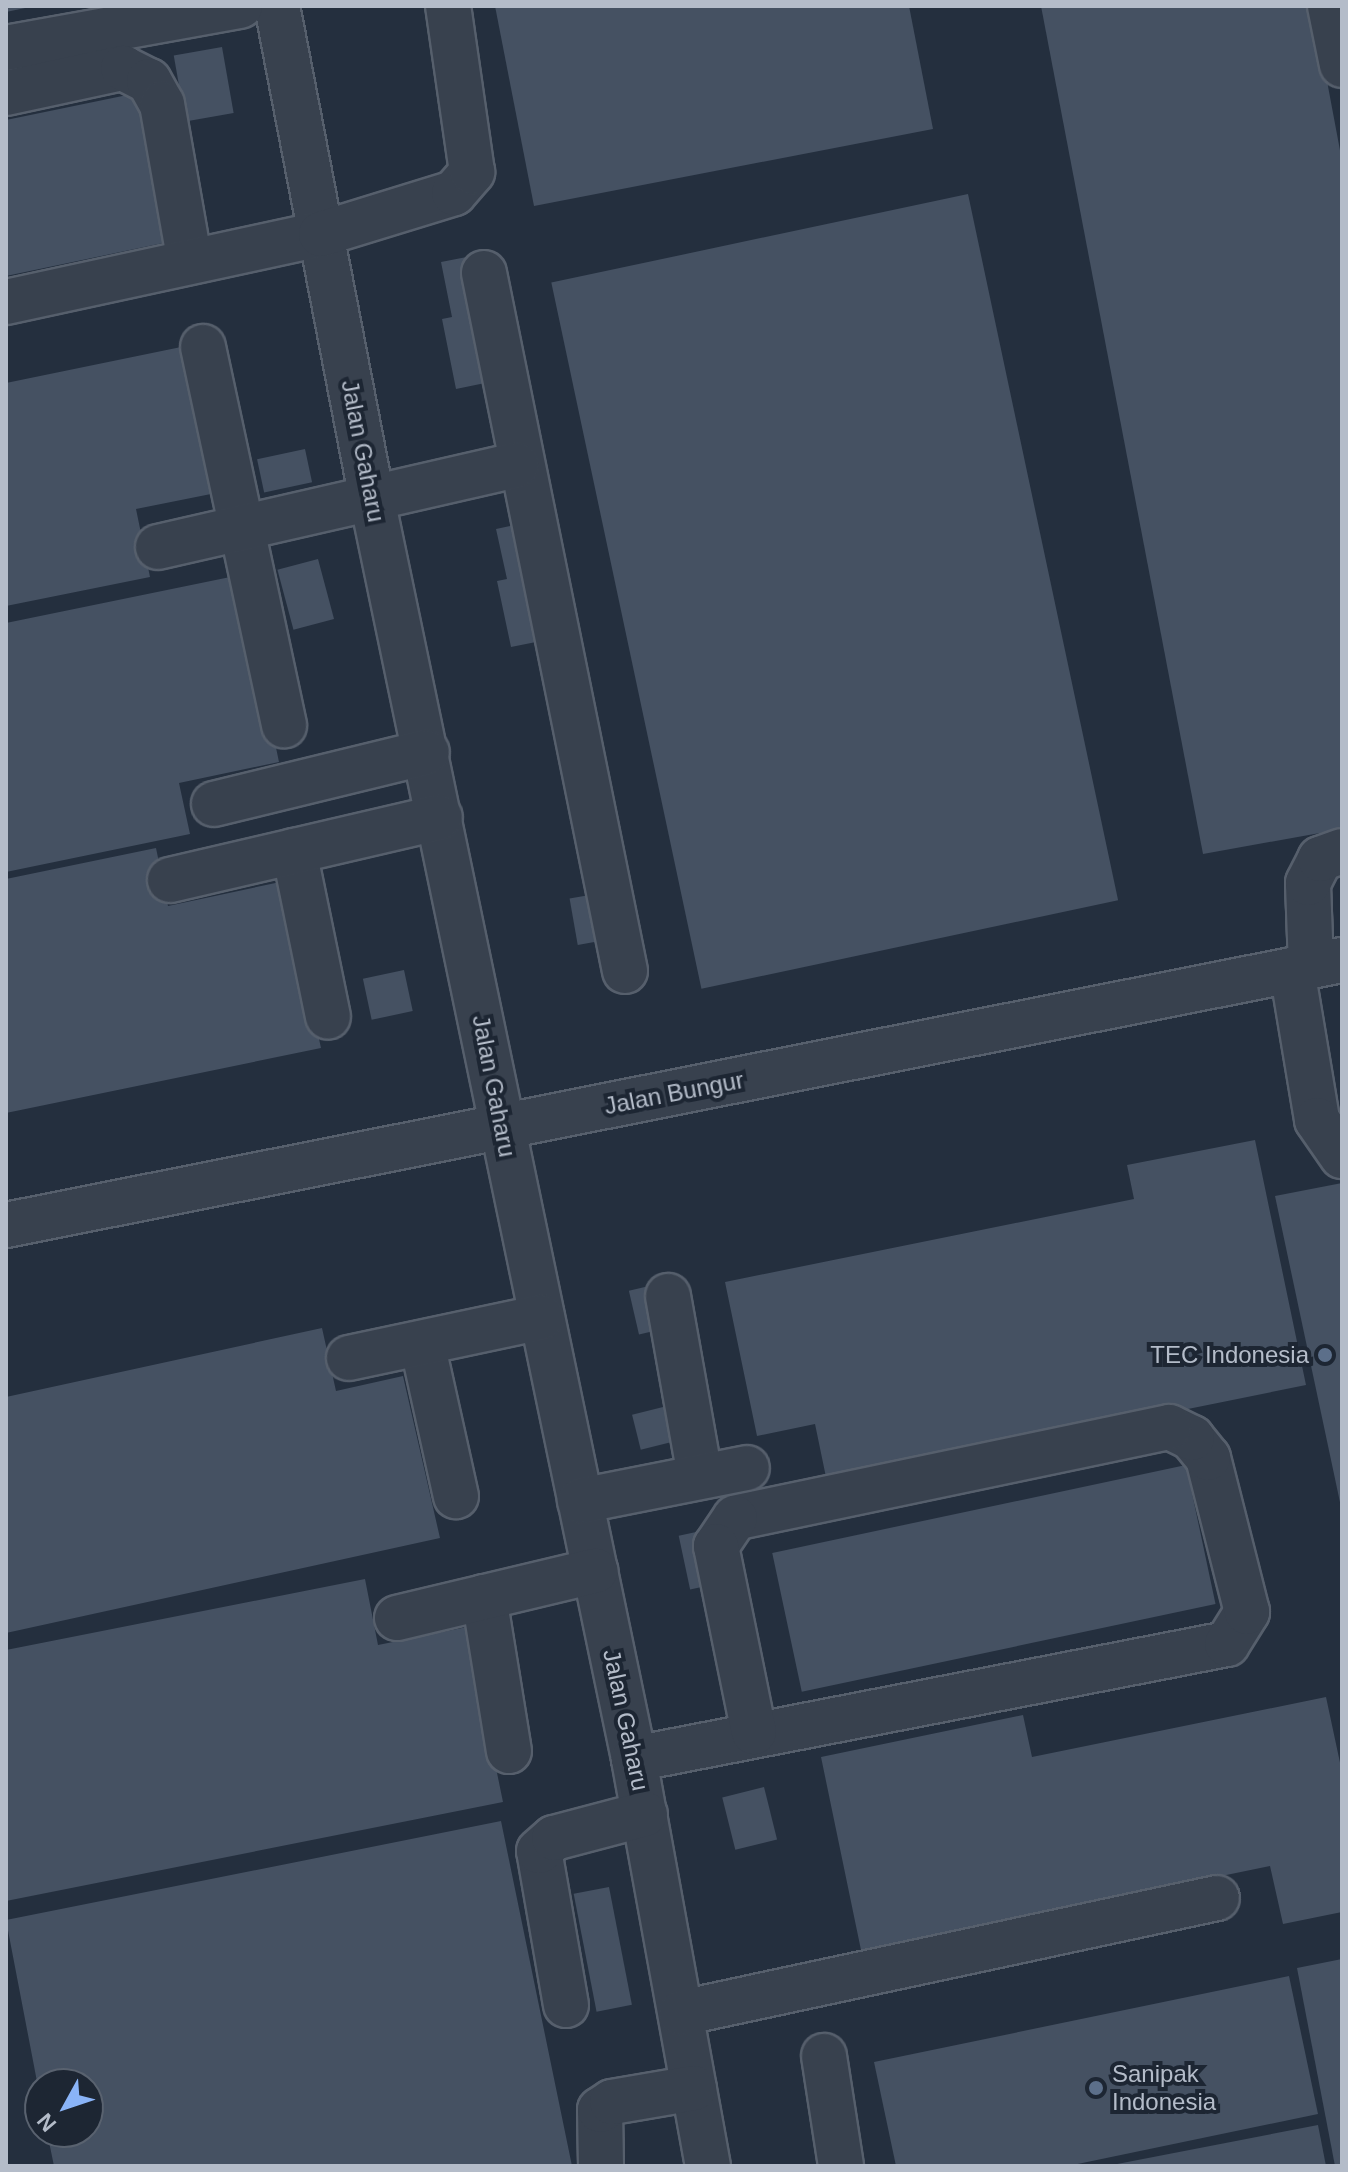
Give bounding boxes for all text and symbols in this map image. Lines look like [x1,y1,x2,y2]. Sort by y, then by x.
street label: Jalan Gaharu [335,378,391,524]
street label: Jalan Gaharu [466,1013,522,1159]
street label: Jalan Bungur [602,1065,746,1121]
place label: TEC Indonesia [1150,1341,1309,1369]
marker: TEC Indonesia [1316,1346,1334,1364]
street label: Jalan Gaharu [597,1647,655,1793]
place label: Sanipak Indonesia [1112,2060,1216,2116]
north arrow [24,2068,104,2148]
marker: Sanipak Indonesia [1087,2079,1105,2097]
text: N [32,2108,61,2137]

